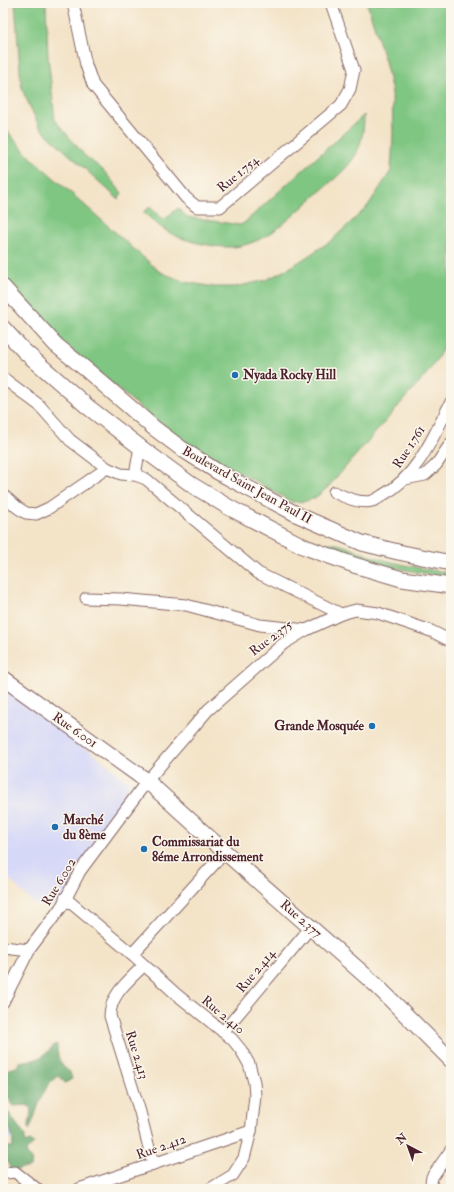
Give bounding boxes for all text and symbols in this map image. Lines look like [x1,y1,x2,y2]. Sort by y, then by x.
street label: Rue 1.754 [214,151,263,196]
place label: Nyada Rocky Hill [242,367,337,384]
marker: Nyada Rocky Hill [230,370,240,380]
street label: Rue 1.761 [389,422,429,471]
street label: Boulevard Saint Jean Paul II [179,443,315,527]
street label: Rue 2.375 [246,616,296,659]
street label: Rue 6.001 [50,709,101,751]
place label: Grande Mosquée [274,718,365,735]
marker: Grande Mosquée [367,721,377,731]
place label: Marché du 8ème [62,812,106,843]
marker: Marché du 8ème [50,822,60,832]
place label: Commissariat du 8éme Arrondissement [152,834,264,865]
marker: Commissariat du 8éme Arrondissement [139,844,149,854]
street label: Rue 6.002 [38,855,80,909]
street label: Rue 2.377 [277,897,325,941]
street label: Rue 2.414 [233,945,279,996]
street label: Rue 2.410 [198,992,248,1038]
street label: Rue 2.413 [122,1029,152,1081]
north arrow [388,1126,428,1166]
text: N [393,1130,411,1148]
street label: Rue 2.412 [134,1131,188,1163]

